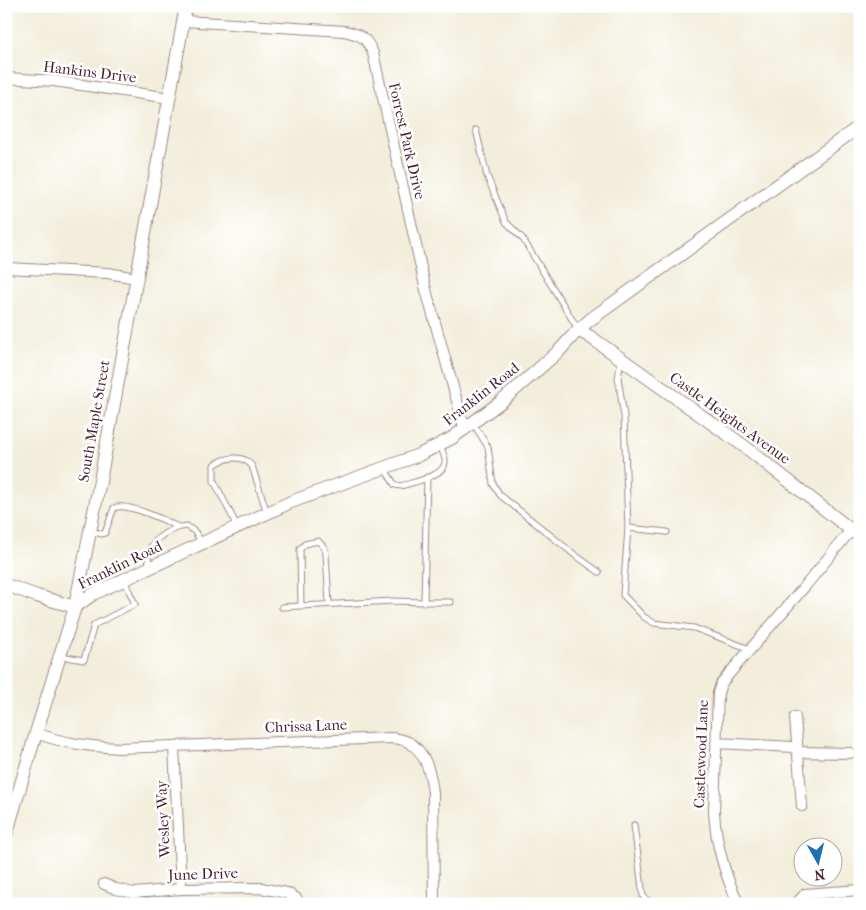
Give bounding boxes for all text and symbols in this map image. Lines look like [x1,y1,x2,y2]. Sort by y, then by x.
street label: Hankins Drive [42,57,138,87]
street label: Forrest Park Drive [385,81,429,202]
street label: South Maple Street [74,358,114,483]
street label: Franklin Road [439,358,523,429]
street label: Castle Heights Avenue [666,368,794,468]
street label: Franklin Road [75,536,166,593]
street label: Castlewood Lane [690,699,712,809]
street label: Chrissa Lane [264,716,348,736]
street label: Wesley Way [152,779,174,859]
north arrow [794,838,844,888]
street label: June Drive [167,864,239,884]
text: N [813,865,826,884]

